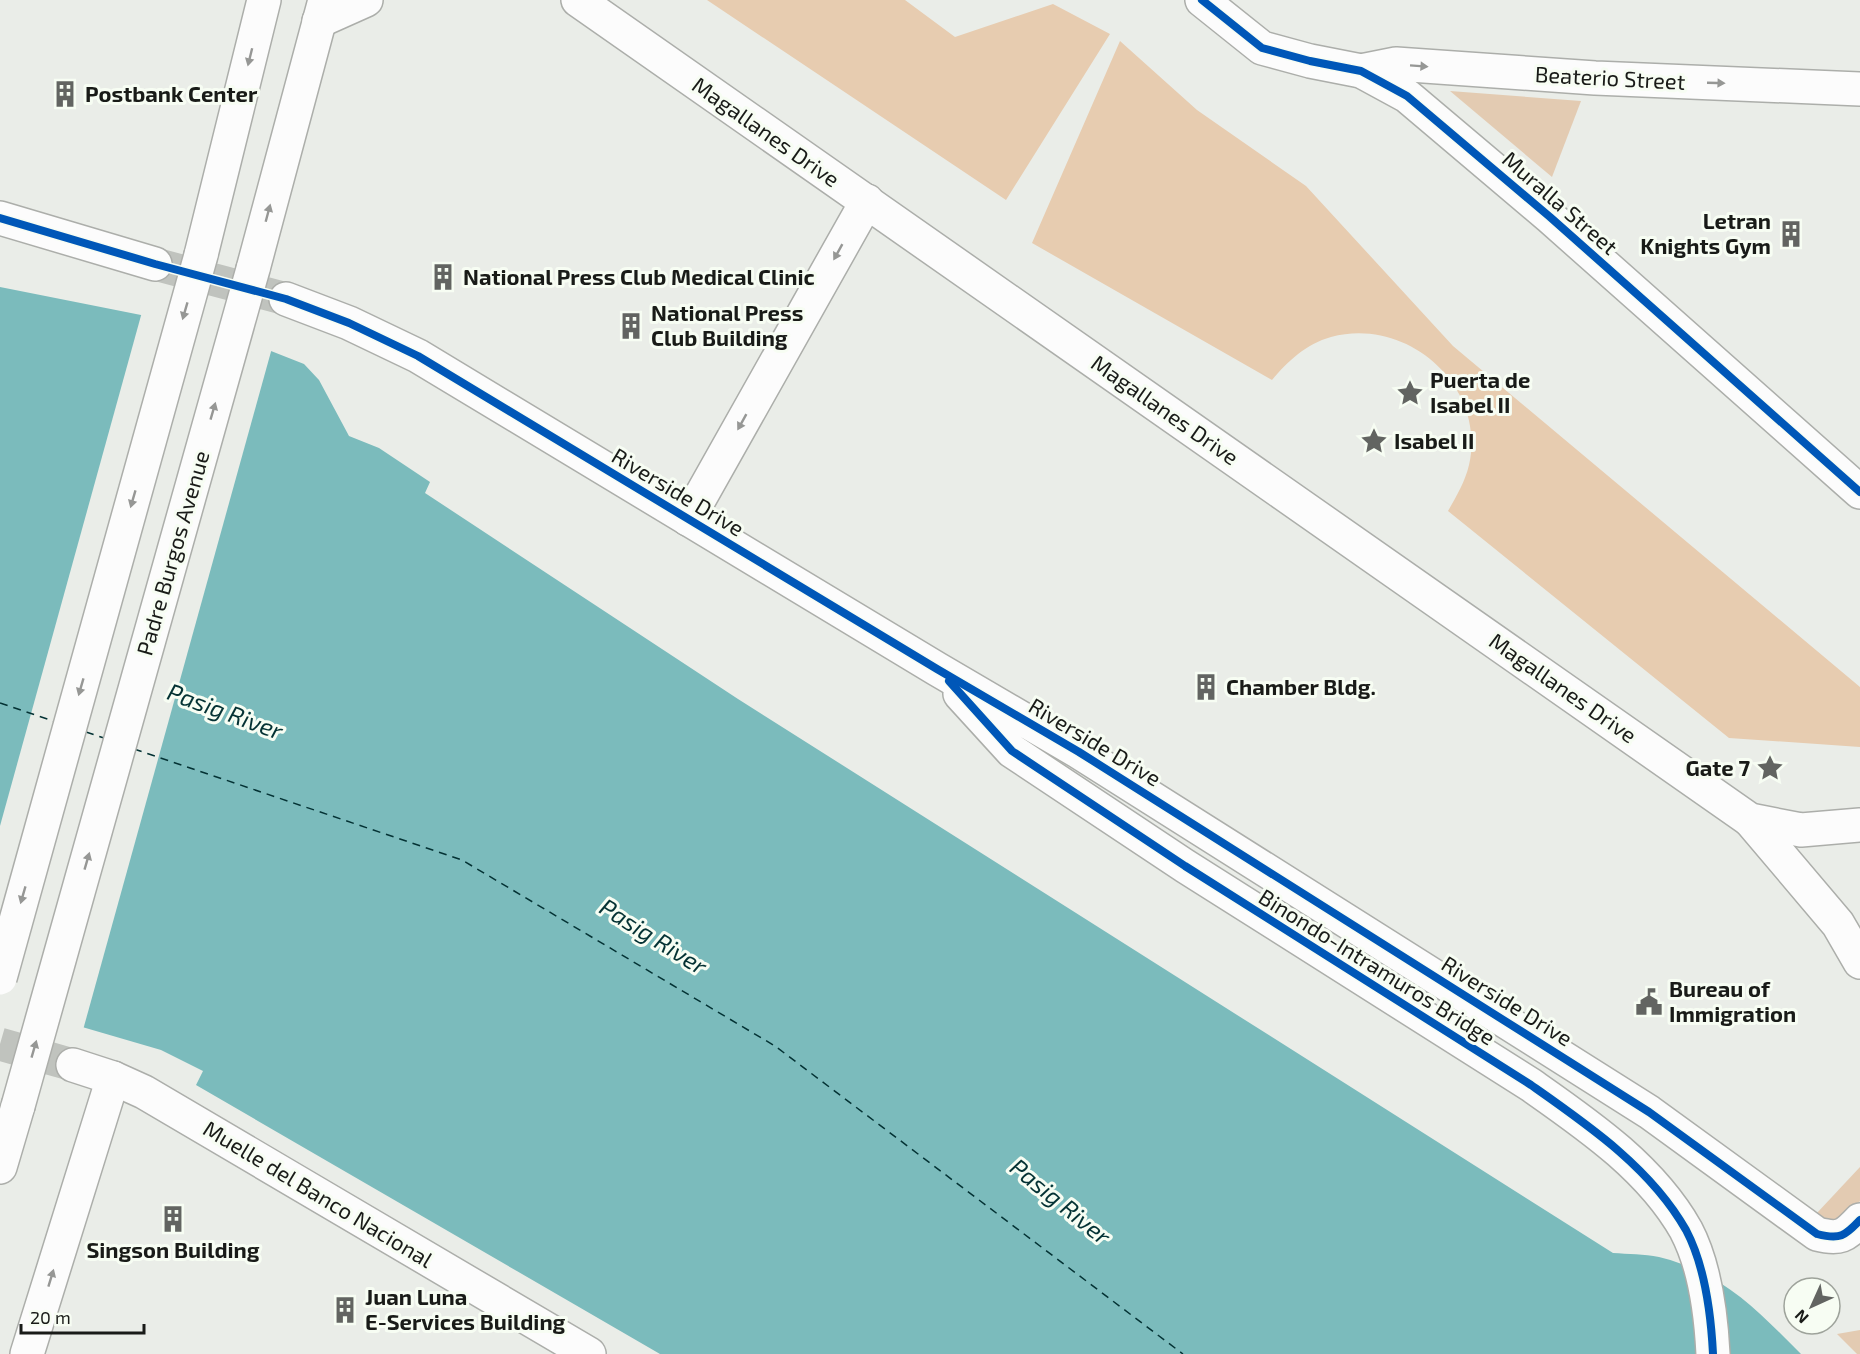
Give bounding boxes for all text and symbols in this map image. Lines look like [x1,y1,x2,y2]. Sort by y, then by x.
one-way arrow [245,48,255,66]
street label: Beaterio Street [1534,60,1686,94]
one-way arrow [1410,61,1429,71]
street label: Magallanes Drive [688,71,845,192]
building icon: Postbank Center [50,79,80,109]
one-way arrow [1706,79,1725,88]
place label: Postbank Center [85,80,258,106]
street label: Muralla Street [1498,145,1624,259]
one-way arrow [264,204,274,222]
place label: Letran Knights Gym [1640,207,1771,259]
building icon: Letran Knights Gym [1776,219,1806,249]
one-way arrow [833,244,843,261]
building icon: National Press Club Medical Clinic [428,262,458,292]
place label: National Press Club Medical Clinic [463,263,815,289]
place label: National Press Club Building [651,299,803,350]
one-way arrow [180,302,189,320]
building icon: National Press Club Building [616,311,646,341]
street label: Magallanes Drive [1087,349,1244,470]
place label: Puerta de Isabel II [1430,366,1530,417]
place icon: Puerta de Isabel II [1395,378,1425,408]
one-way arrow [209,402,219,420]
one-way arrow [737,414,747,431]
place icon: Isabel II [1359,426,1389,456]
place label: Isabel II [1394,427,1474,453]
street label: Riverside Drive [608,442,749,541]
street label: Padre Burgos Avenue [130,447,214,658]
one-way arrow [128,490,137,508]
street label: Magallanes Drive [1485,627,1642,748]
building icon: Chamber Bldg. [1191,672,1221,702]
place label: Chamber Bldg. [1226,673,1376,699]
water label: Pasig River [164,676,288,745]
one-way arrow [76,678,85,696]
street label: Riverside Drive [1025,692,1166,791]
place icon: Gate 7 [1755,753,1785,783]
place label: Gate 7 [1685,754,1750,780]
one-way arrow [83,852,92,870]
street label: Binondo-Intramuros Bridge [1255,883,1500,1050]
one-way arrow [18,886,27,904]
water label: Pasig River [595,891,713,980]
street label: Riverside Drive [1437,950,1578,1051]
place label: Bureau of Immigration [1669,975,1796,1026]
public building icon: Bureau of Immigration [1634,987,1664,1017]
one-way arrow [30,1040,39,1058]
street label: Muelle del Banco Nacional [199,1114,438,1272]
water label: Pasig River [1005,1152,1117,1250]
building icon: Singson Building [158,1204,188,1234]
place label: Singson Building [86,1236,260,1262]
one-way arrow [47,1269,56,1287]
north arrow [1782,1276,1842,1336]
place label: Juan Luna E-Services Building [365,1283,566,1334]
building icon: Juan Luna E-Services Building [330,1295,360,1325]
scale bar [21,1297,144,1335]
text: 20 m [30,1306,71,1328]
text: N [1790,1306,1812,1328]

